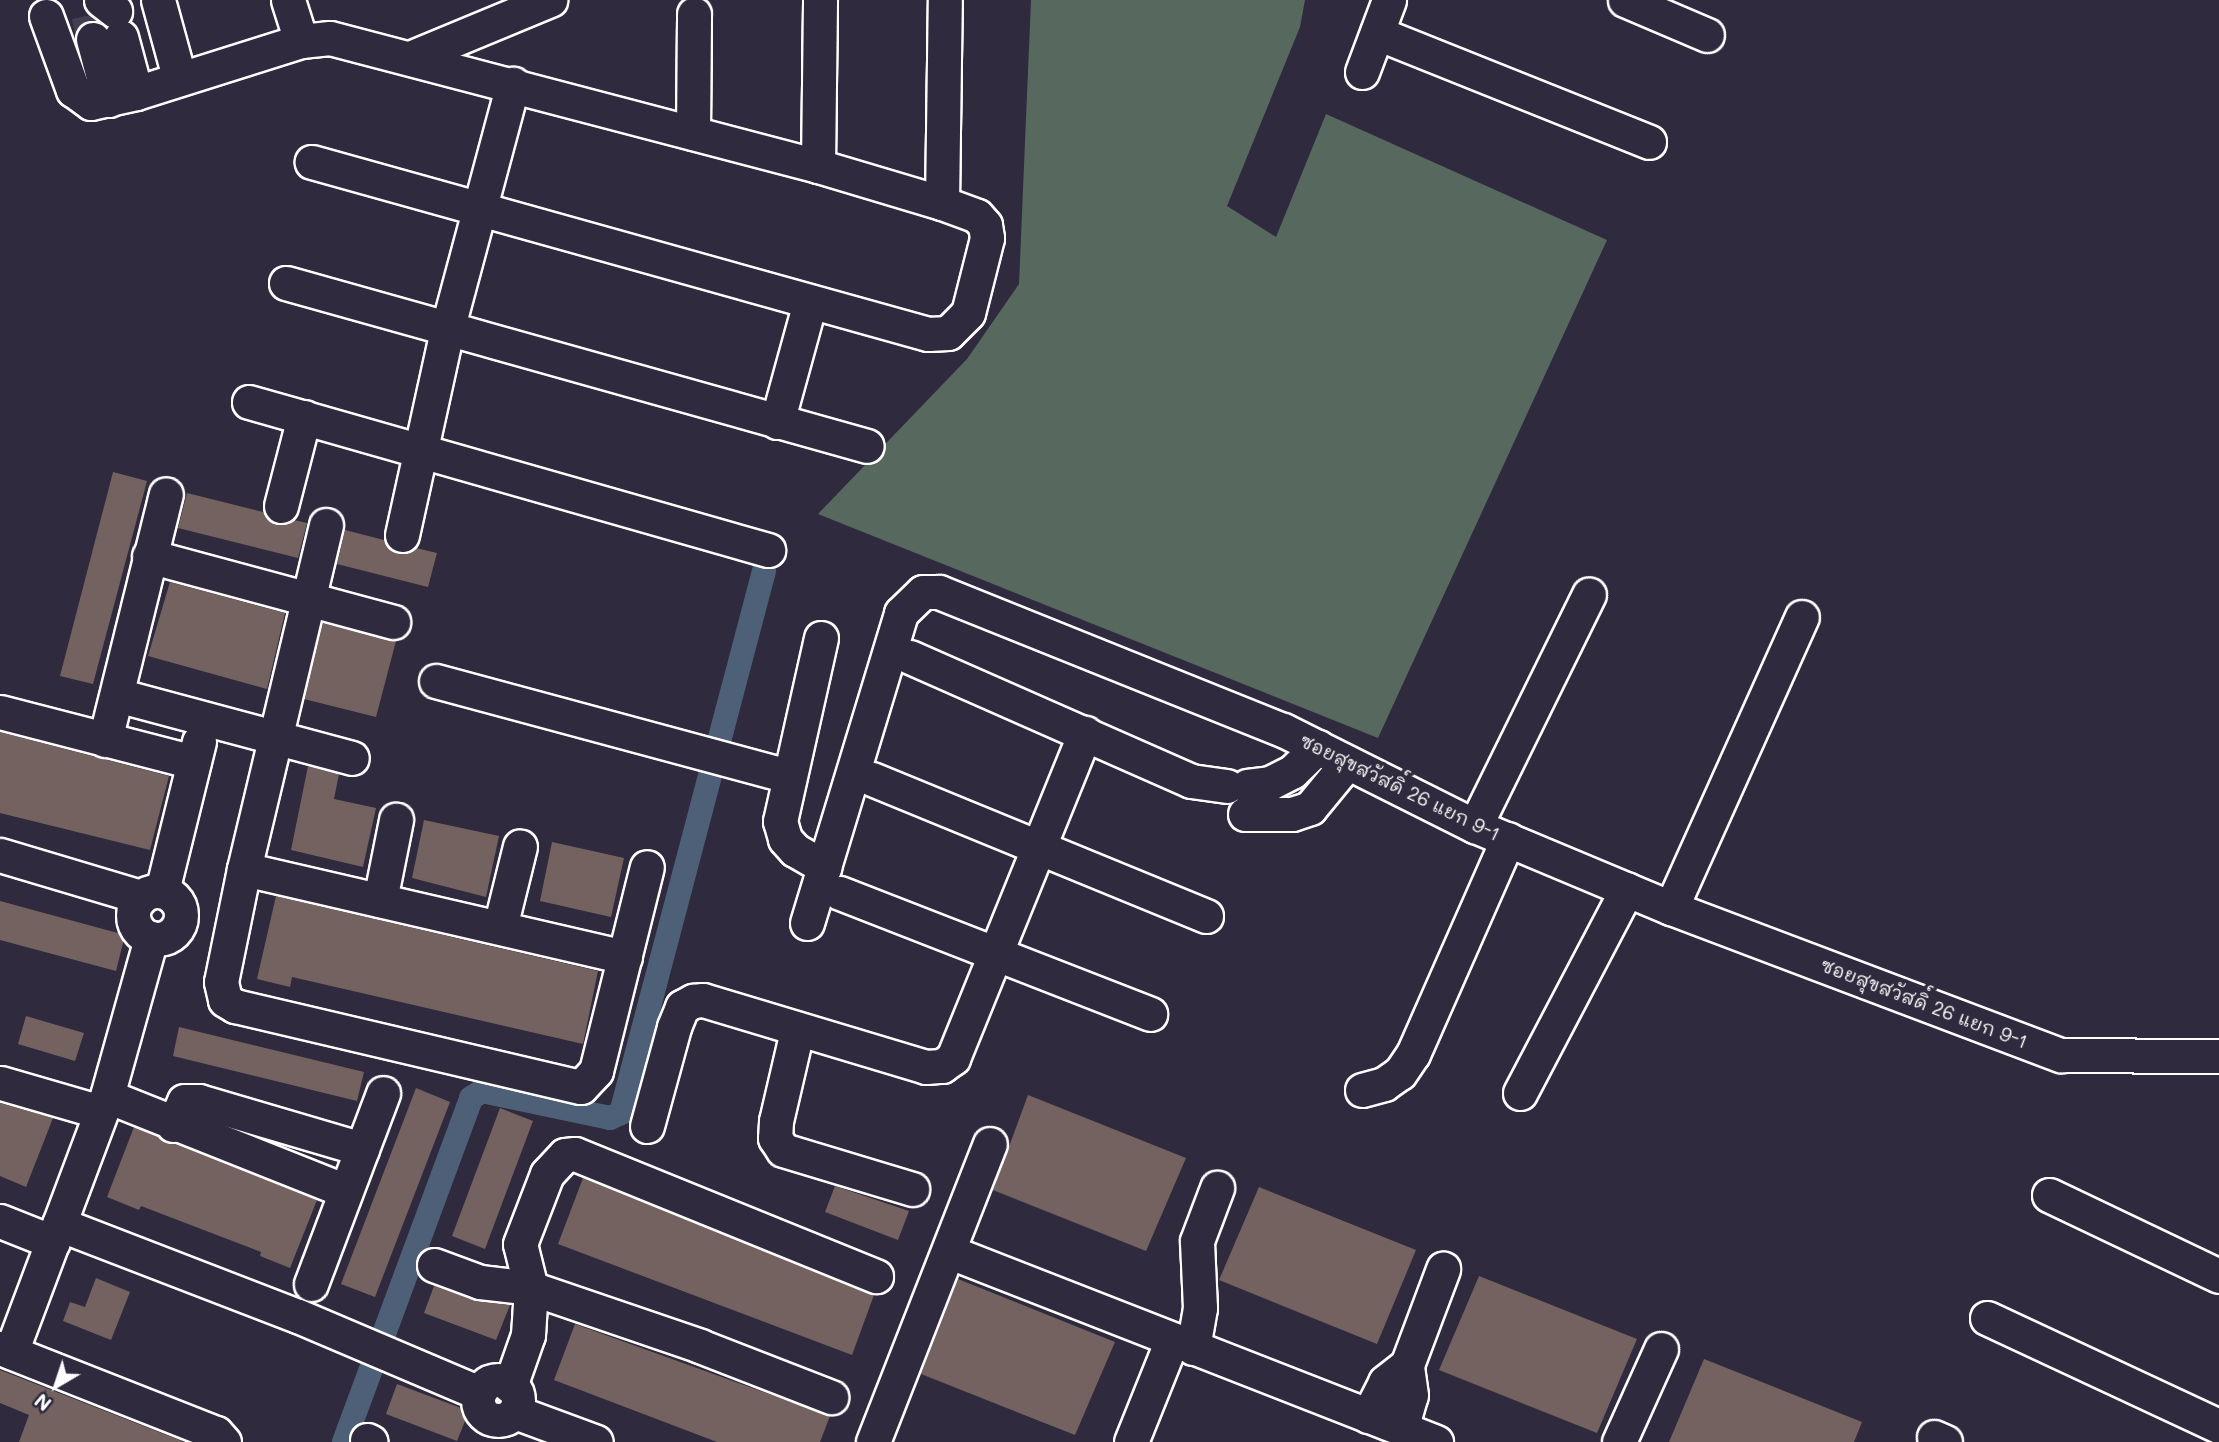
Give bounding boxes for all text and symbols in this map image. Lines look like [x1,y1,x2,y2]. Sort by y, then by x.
street label: ซอยสุขสวัสดิ์ 26 แยก 9-1 [1296,729,1504,845]
street label: ซอยสุขสวัสดิ์ 26 แยก 9-1 [1817,953,2031,1053]
north arrow [21,1351,91,1421]
text: N [29,1388,56,1417]

